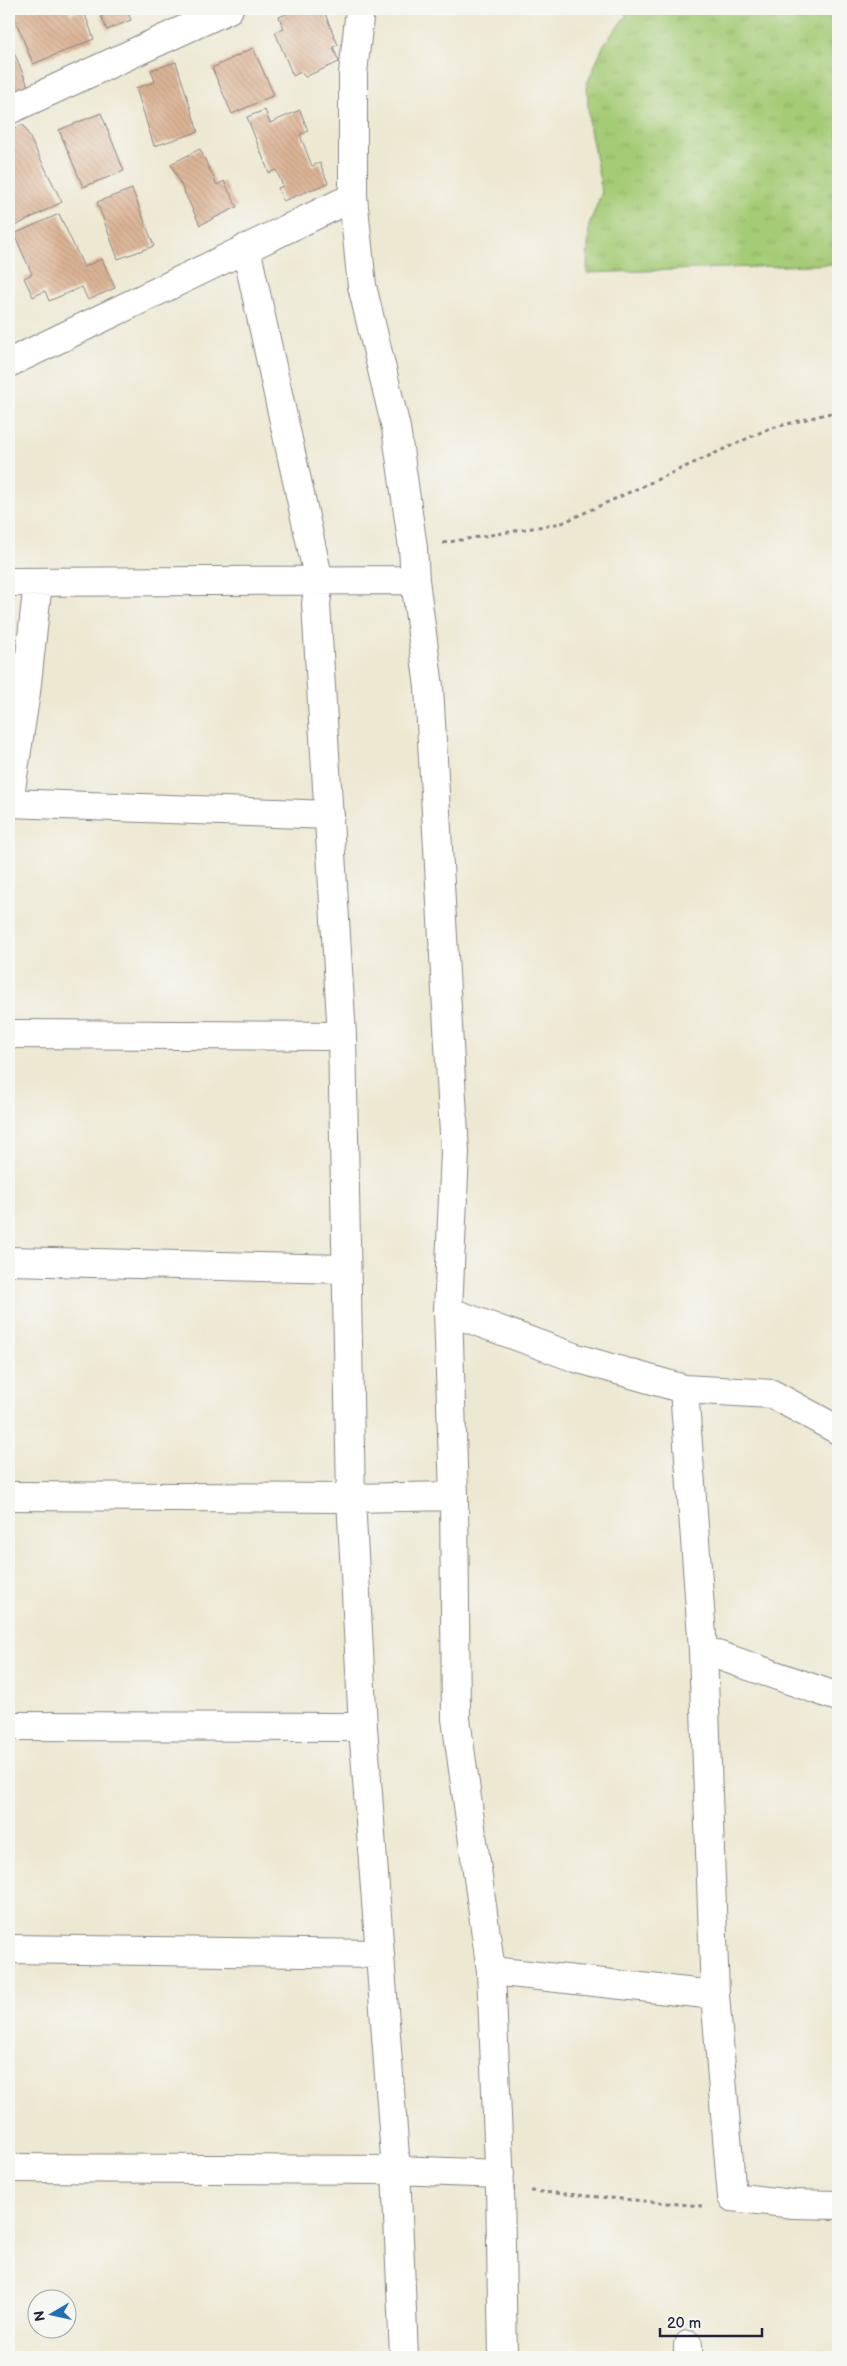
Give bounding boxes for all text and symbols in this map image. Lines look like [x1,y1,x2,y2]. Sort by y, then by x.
north arrow [28,2288,78,2338]
scale bar [660,2306,762,2338]
text: N [30,2309,49,2322]
text: 20 m [667,2314,701,2333]

